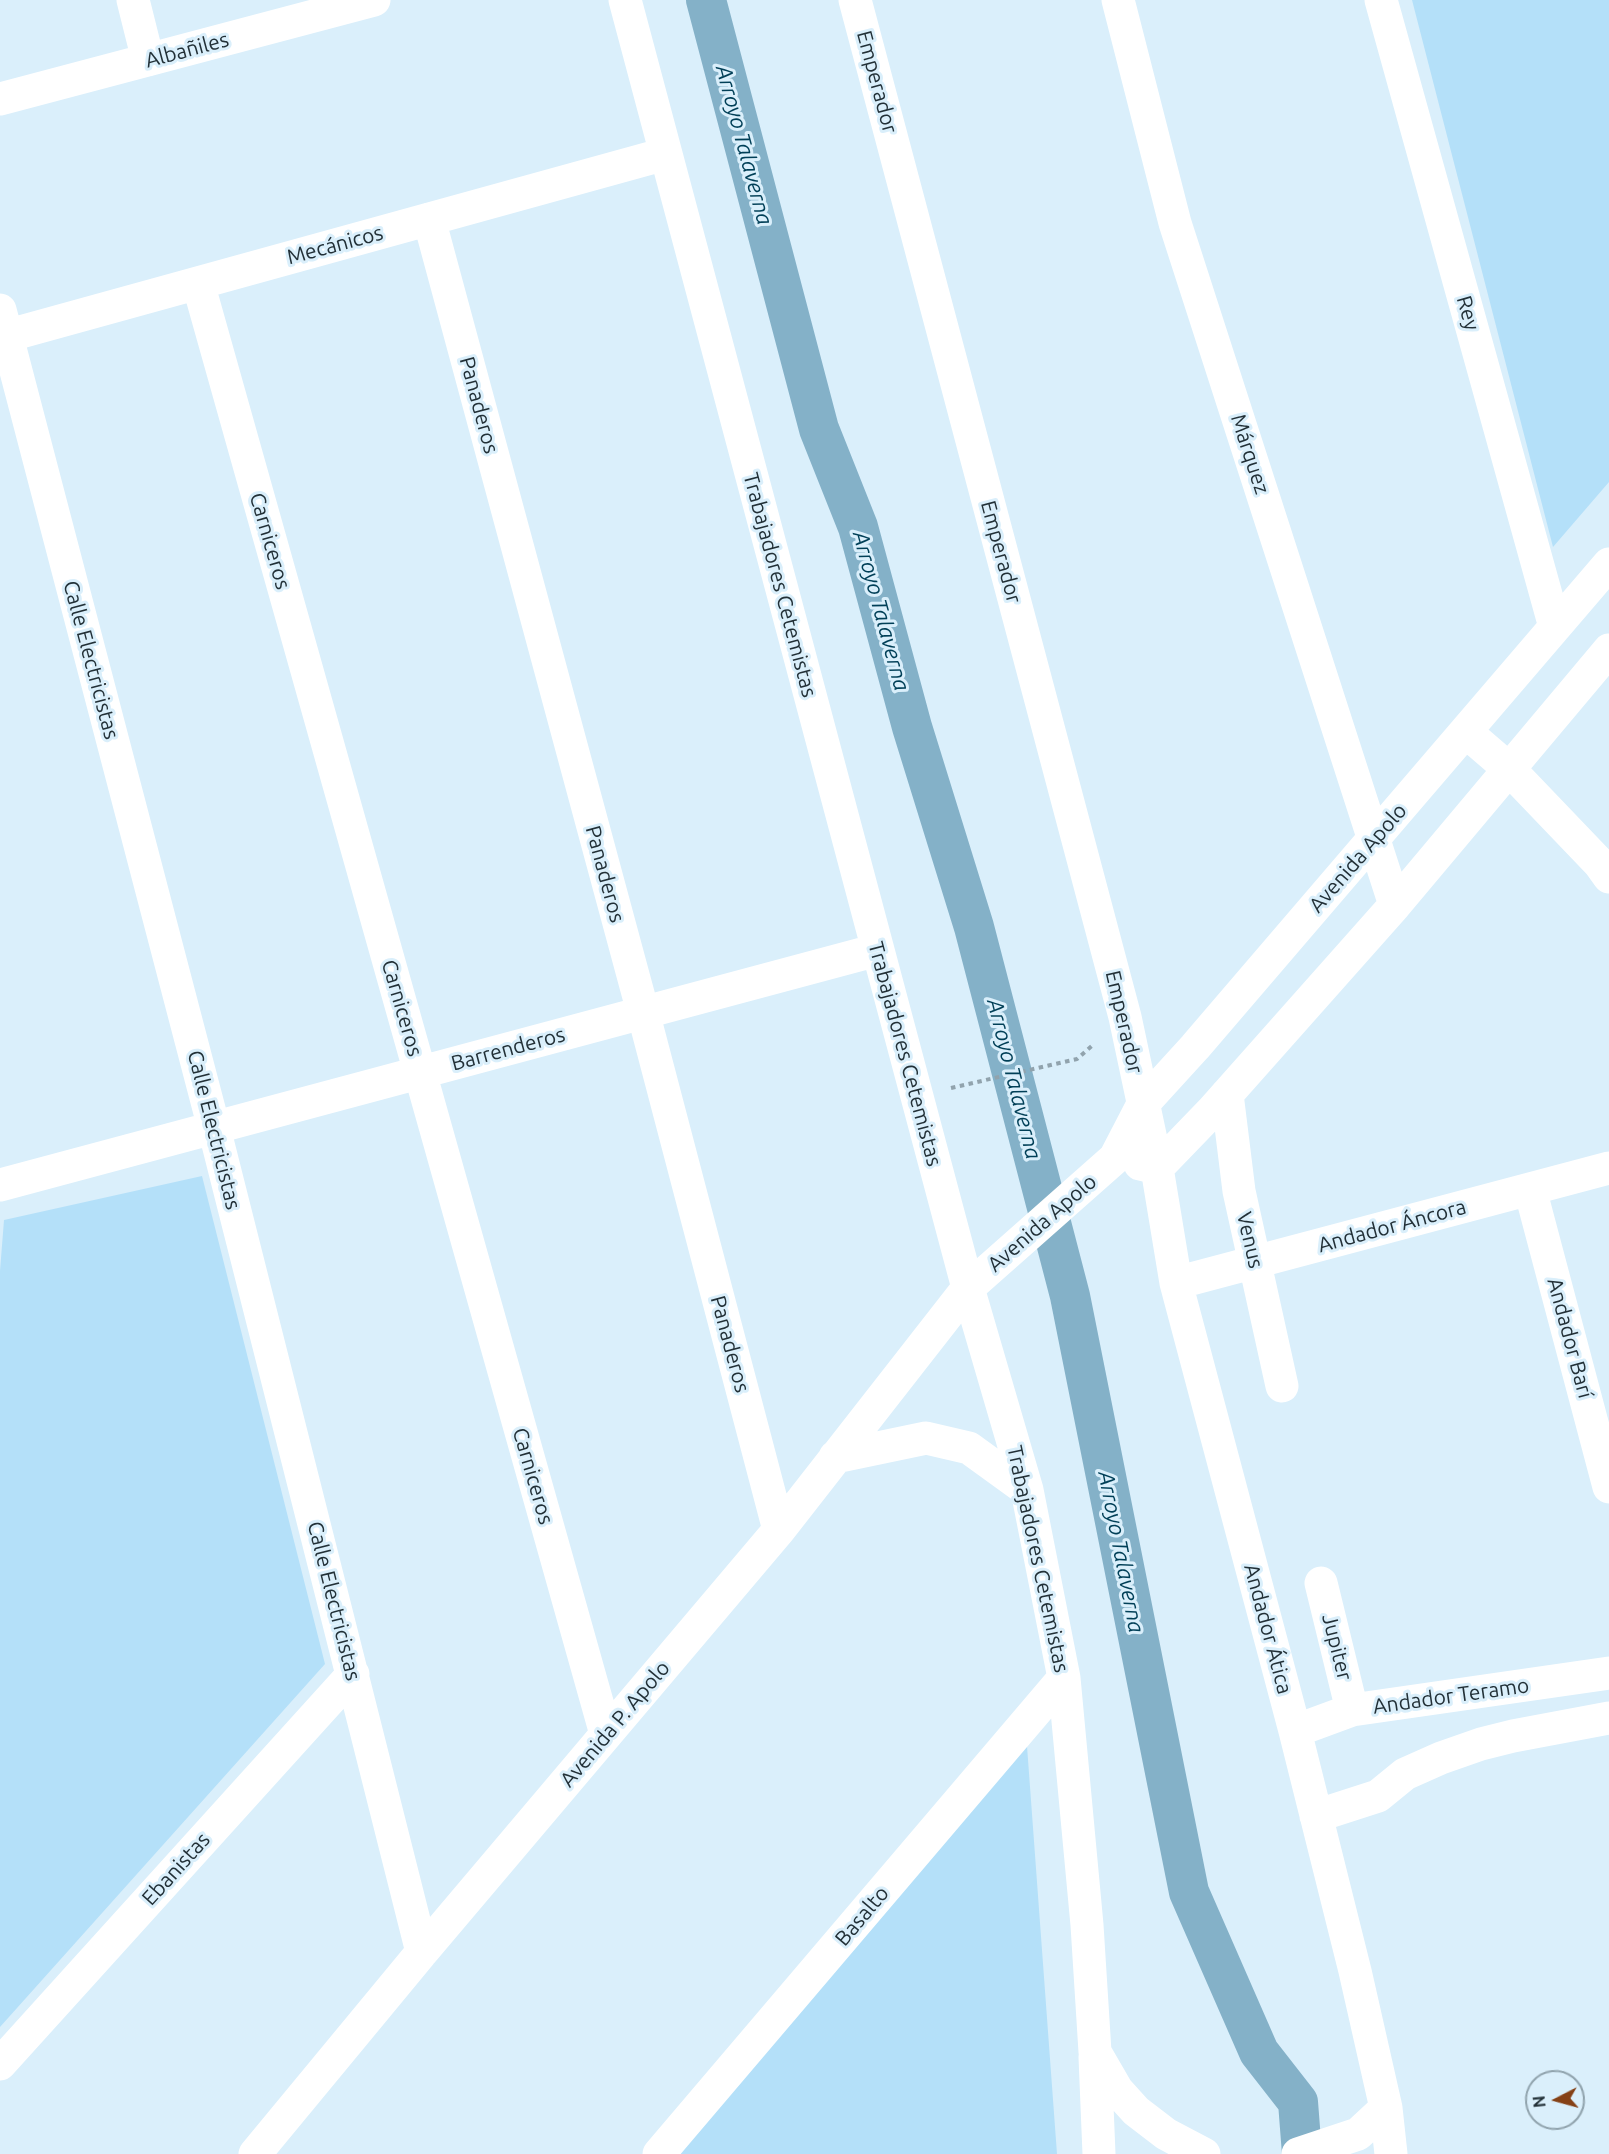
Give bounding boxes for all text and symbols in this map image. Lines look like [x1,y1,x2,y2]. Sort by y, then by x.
street label: Albañiles [142,27,232,73]
street label: Emperador [851,28,903,136]
water label: Arroyo Talaverna [710,62,778,228]
street label: Mecánicos [284,220,386,270]
street label: Rey [1451,293,1485,333]
street label: Panaderos [454,354,504,456]
street label: Márquez [1225,411,1275,497]
street label: Trabajadores Cetemistas [738,470,822,700]
street label: Carniceros [244,490,296,592]
street label: Emperador [975,498,1027,606]
water label: Arroyo Talaverna [847,528,915,694]
street label: Calle Electricistas [58,578,124,742]
street label: Avenida Apolo [1304,798,1412,918]
street label: Panaderos [580,823,630,925]
street label: Trabajadores Cetemistas [863,939,947,1169]
street label: Carniceros [376,957,428,1059]
street label: Emperador [1100,968,1148,1076]
water label: Arroyo Talaverna [981,996,1047,1162]
street label: Barrenderos [448,1022,568,1076]
street label: Calle Electricistas [182,1048,246,1212]
street label: Avenida Apolo [982,1169,1102,1277]
street label: Andador Áncora [1315,1194,1469,1258]
street label: Venus [1231,1209,1269,1271]
street label: Andador Barí [1542,1275,1598,1401]
street label: Panaderos [705,1293,755,1395]
street label: Carniceros [507,1425,559,1527]
street label: Trabajadores Cetemistas [1002,1443,1074,1675]
water label: Arroyo Talaverna [1092,1469,1150,1635]
street label: Calle Electricistas [302,1519,366,1683]
street label: Andador Ática [1239,1561,1297,1697]
street label: Jupiter [1317,1611,1357,1683]
street label: Avenida P. Apolo [555,1656,675,1792]
street label: Andador Teramo [1371,1673,1531,1719]
street label: Ebanistas [137,1827,215,1911]
street label: Basalto [830,1881,894,1951]
north arrow [1525,2070,1585,2130]
text: N [1530,2095,1549,2109]

